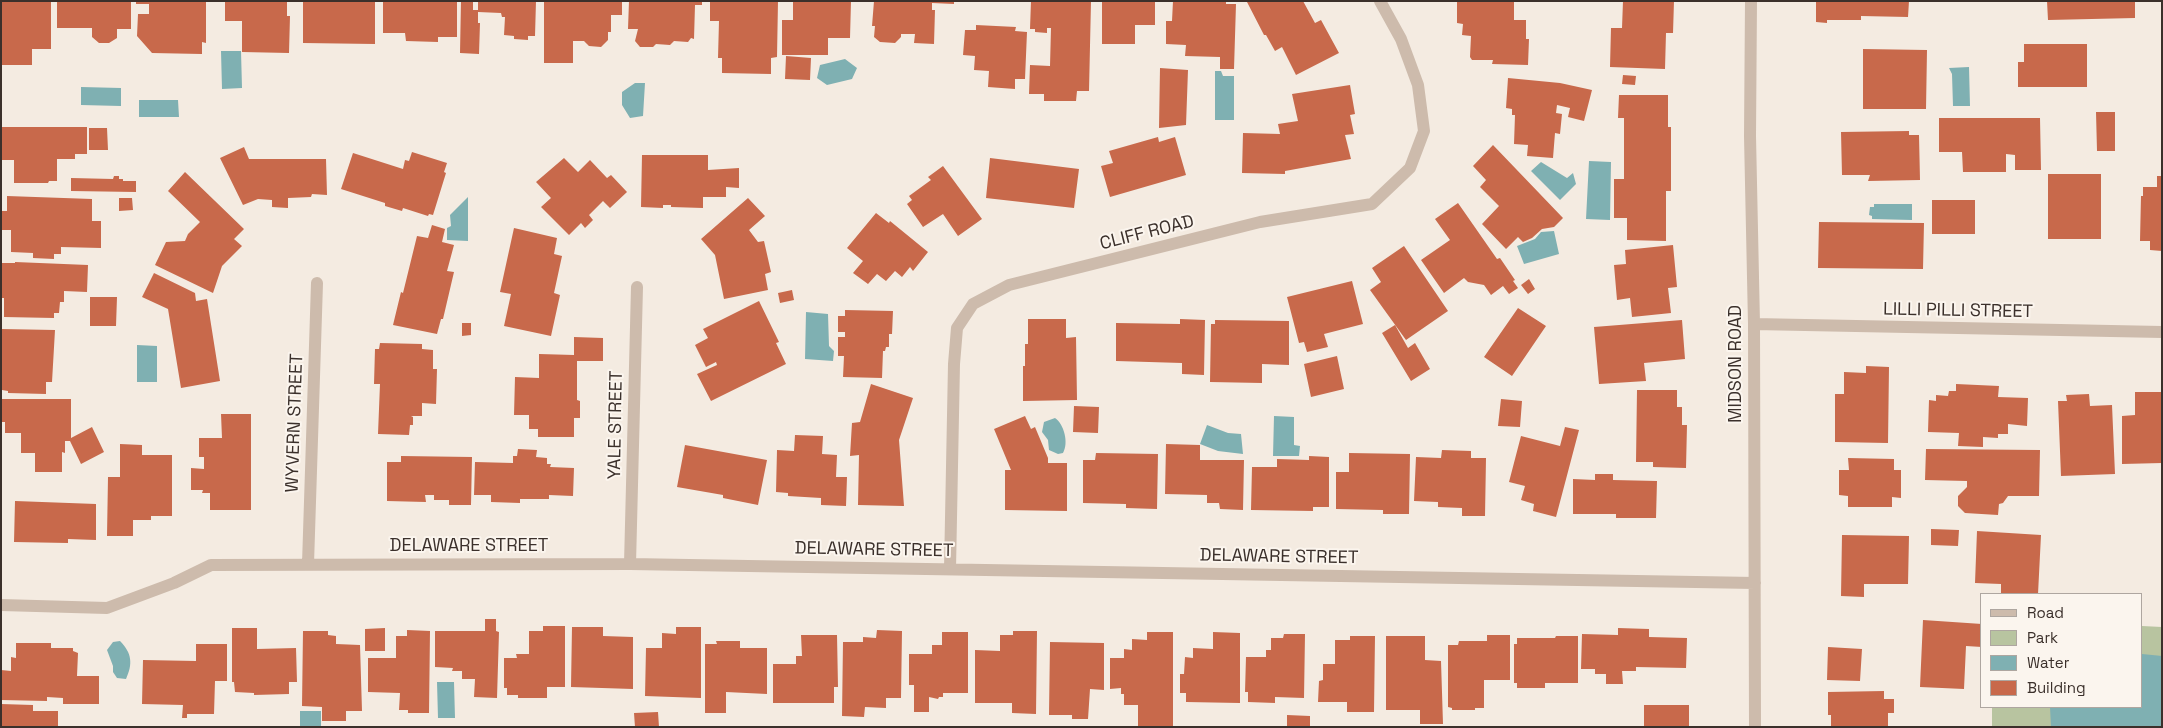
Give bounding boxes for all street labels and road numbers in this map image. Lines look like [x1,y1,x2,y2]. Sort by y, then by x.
street label: CLIFF ROAD [1098,211,1196,255]
street label: LILLI PILLI STREET [1883,299,2033,323]
street label: MIDSON ROAD [1725,305,1747,423]
street label: WYVERN STREET [282,353,308,493]
street label: YALE STREET [604,370,628,480]
street label: DELAWARE STREET [390,535,548,557]
street label: DELAWARE STREET [794,538,954,562]
street label: DELAWARE STREET [1199,545,1359,569]

